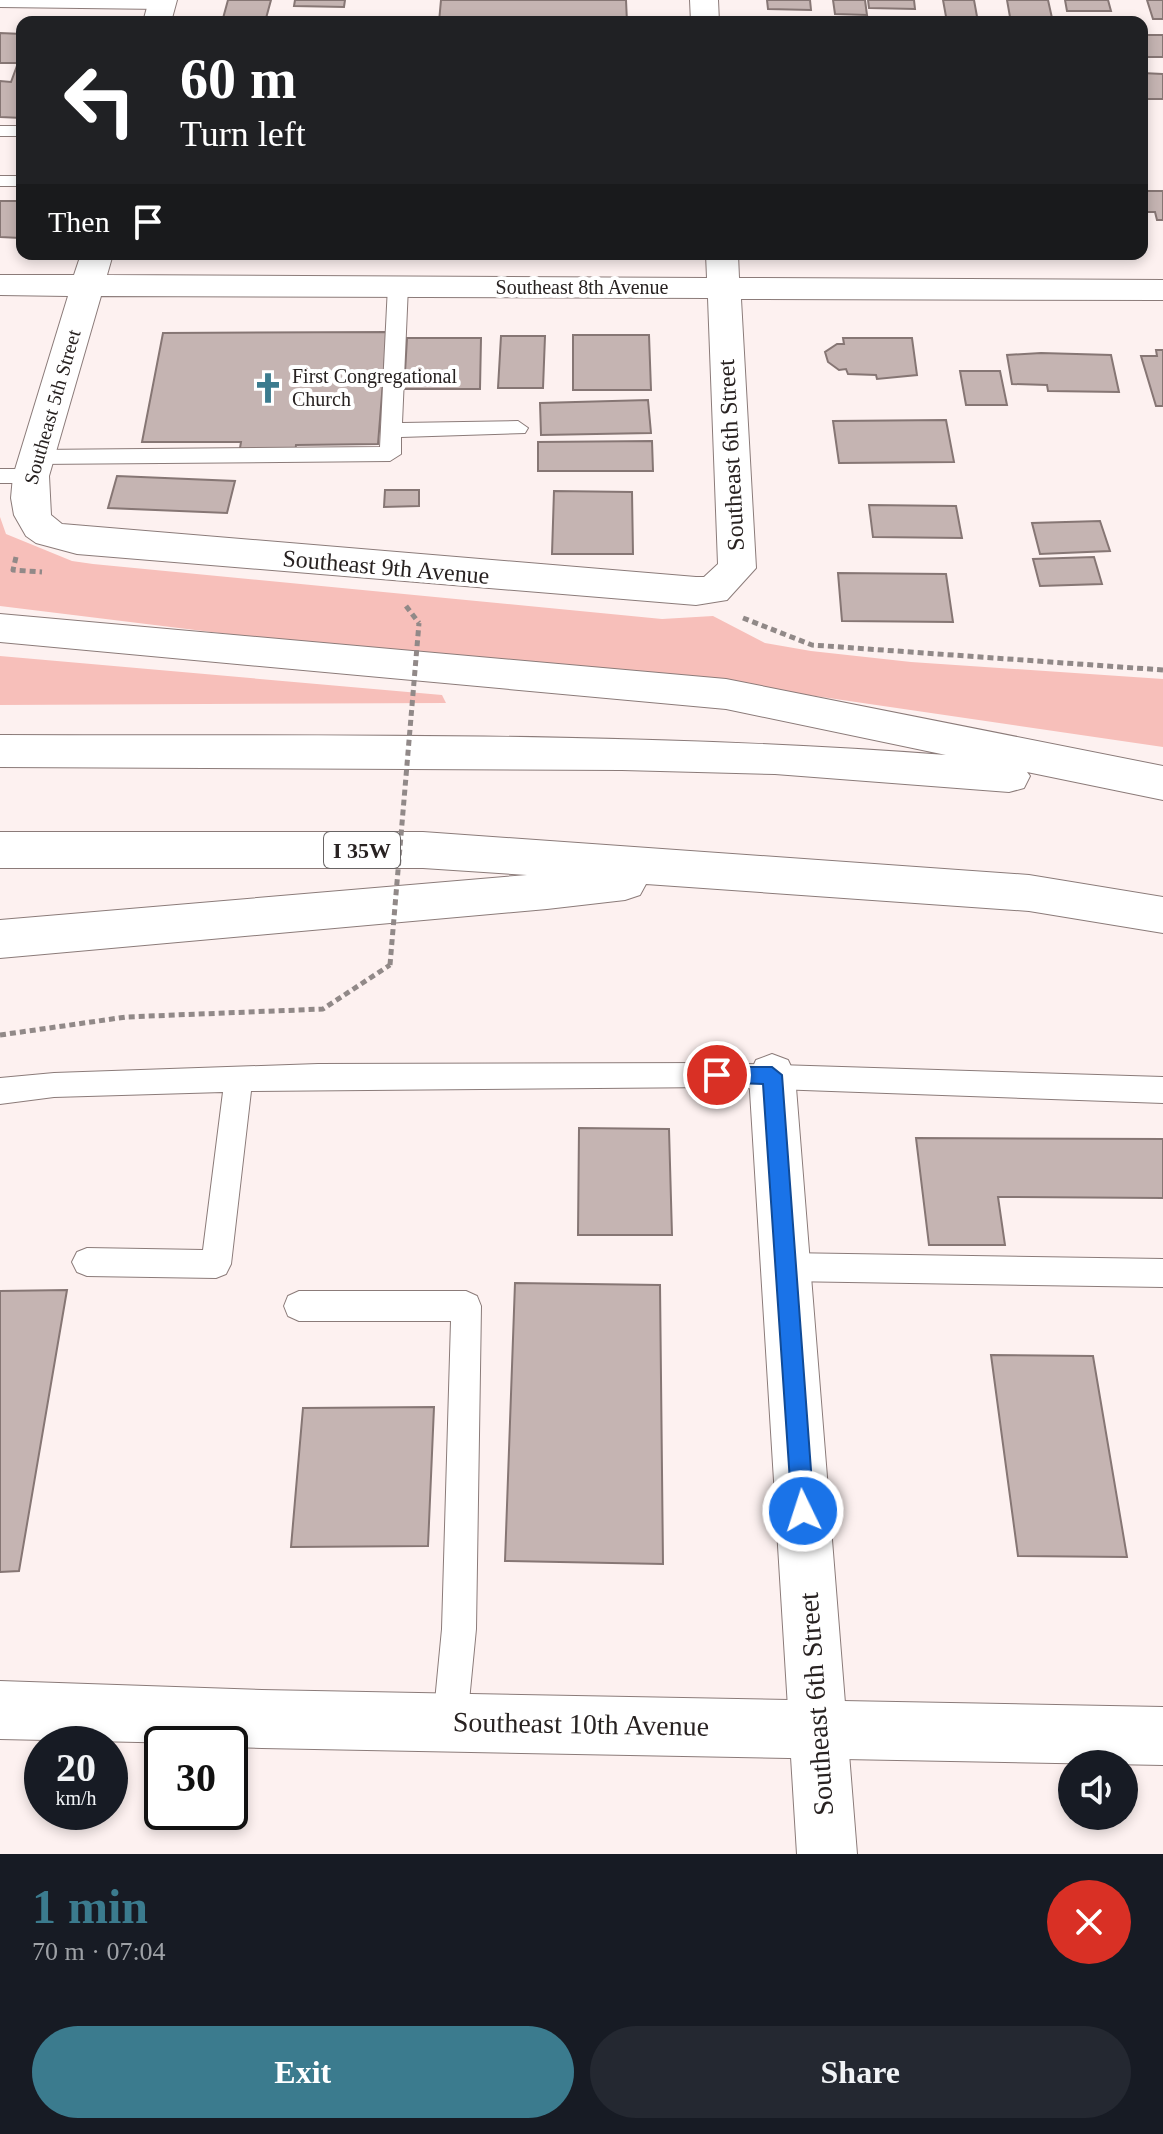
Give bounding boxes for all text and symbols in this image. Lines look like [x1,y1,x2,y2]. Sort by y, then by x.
icon: left [48,48,152,152]
text: 60 m [180,48,297,110]
text: Turn left [180,114,306,154]
icon: arrive [126,200,170,244]
text: Then [48,205,110,238]
street label: Southeast 8th Avenue [496,276,669,298]
street label: Southeast 5th Street [19,327,85,487]
street label: Southeast 6th Street [713,358,749,552]
place label: First Congregational Church [292,365,457,410]
church icon: First Congregational Church [251,371,285,405]
street label: Southeast 9th Avenue [281,545,491,589]
road number: I 35W [324,832,400,868]
pin [683,1041,751,1109]
icon: arrive [695,1053,739,1097]
position arrow [761,1469,845,1553]
street label: Southeast 6th Street [793,1591,839,1817]
street label: Southeast 10th Avenue [453,1706,709,1742]
speed limit sign: 30 [144,1726,248,1830]
text: 20 [56,1745,96,1790]
map controls [1058,1750,1138,1830]
button: sound [1058,1750,1138,1830]
text: km/h [55,1787,97,1809]
text: 1 min [32,1880,148,1933]
button: close [1047,1880,1131,1964]
text: 70 m · 07:04 [32,1937,166,1966]
button: Exit [32,2026,574,2118]
button: Share [590,2026,1131,2118]

